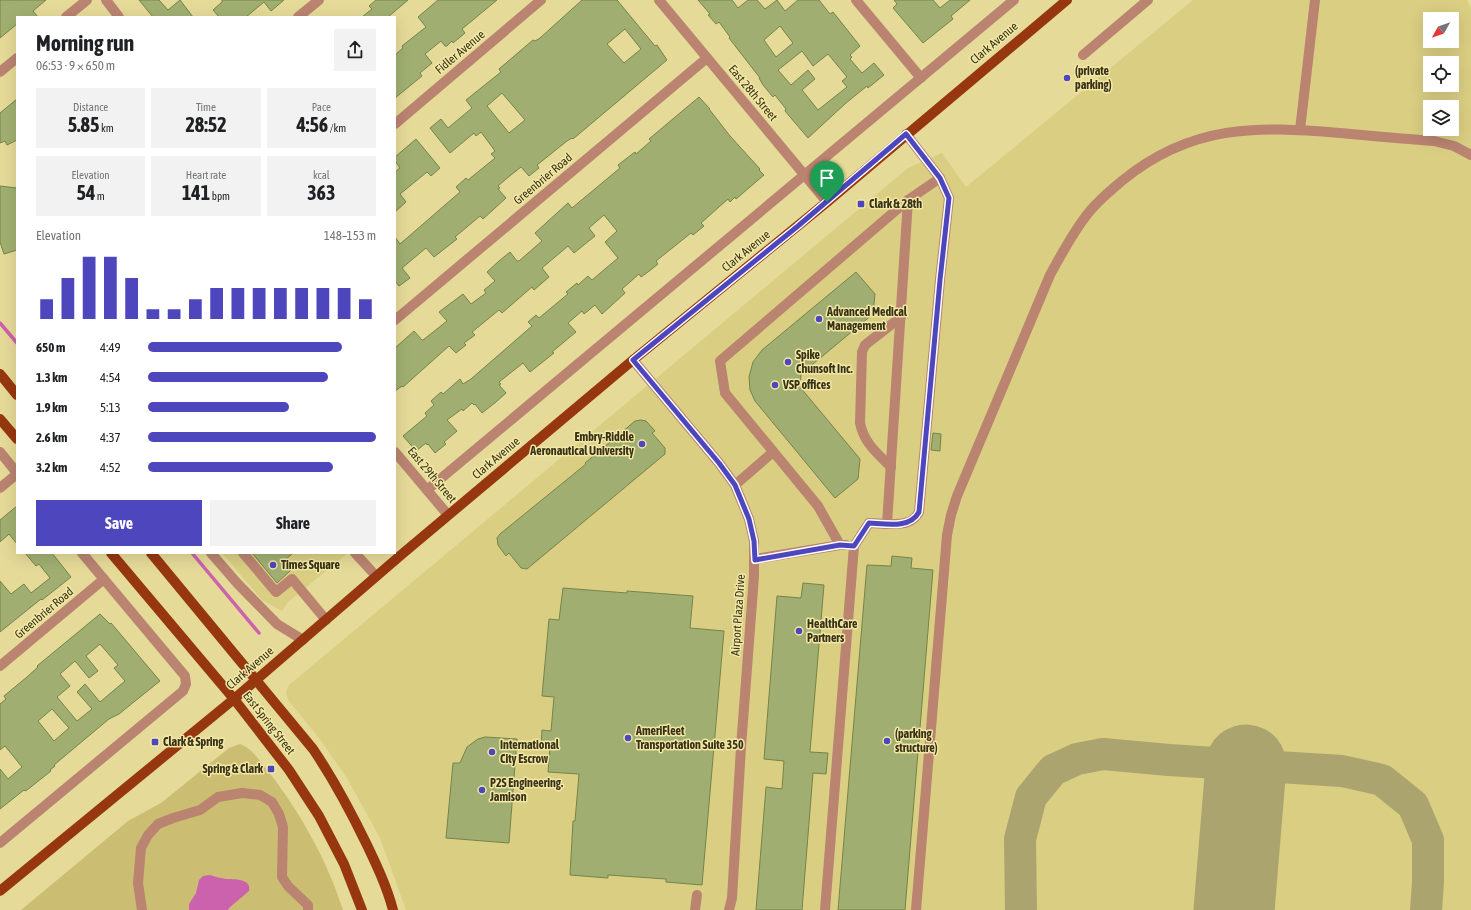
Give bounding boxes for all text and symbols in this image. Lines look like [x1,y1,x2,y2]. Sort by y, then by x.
north arrow [1423,12,1459,48]
map controls [1423,12,1459,136]
street label: Clark Avenue [967,19,1021,67]
street label: Fidler Avenue [432,27,488,77]
button: share [334,29,376,71]
text: Morning run [36,30,134,56]
button: locate [1423,56,1459,92]
text: 06:53 · 9 × 650 m [36,58,115,73]
street label: East 28th Street [726,62,781,124]
place label: (private parking) [1075,64,1112,92]
marker: (private parking) [1062,73,1072,83]
button: layers [1423,100,1459,136]
text: Distance [73,101,108,113]
text: Time [196,101,216,113]
text: Pace [312,101,331,113]
text: 5.85 [68,113,99,136]
text: 28:52 [185,113,227,136]
text: 4:56 [296,113,328,136]
text: km [99,122,114,134]
text: /km [328,122,346,134]
street label: Greenbrier Road [511,150,575,208]
pin [810,161,844,202]
icon: arrive [816,167,838,189]
text: Elevation [72,169,110,181]
text: Heart rate [186,169,226,181]
text: kcal [313,169,330,181]
text: 54 [77,181,95,204]
text: 141 [182,181,210,204]
text: 363 [307,181,335,204]
text: m [95,190,105,202]
text: bpm [210,190,230,202]
place label: Clark & 28th [869,197,922,211]
marker: Clark & 28th [856,199,866,209]
street label: Clark Avenue [719,227,773,275]
text: Elevation [36,228,81,243]
text: 148–153 m [324,228,376,243]
place label: Advanced Medical Management [826,305,908,333]
marker: Advanced Medical Management [814,314,824,324]
text: 650 m [36,340,65,355]
text: 4:49 [100,340,121,355]
place label: Spike Chunsoft Inc. [796,348,853,376]
marker: Spike Chunsoft Inc. [783,357,793,367]
text: 1.3 km [36,370,67,385]
text: 4:54 [100,370,121,385]
place label: VSP offices [782,378,831,392]
marker: VSP offices [770,380,780,390]
text: 1.9 km [36,400,67,415]
text: 5:13 [100,400,121,415]
text: 2.6 km [36,430,67,445]
text: 4:37 [100,430,121,445]
place label: Embry-Riddle Aeronautical University [529,430,635,458]
street label: Clark Avenue [469,434,523,482]
marker: Embry-Riddle Aeronautical University [637,439,647,449]
street label: East 29th Street [405,444,460,506]
text: 3.2 km [36,460,67,475]
text: 4:52 [100,460,121,475]
button: Save [36,500,202,546]
button: Share [210,500,376,546]
place label: Times Square [281,558,340,572]
marker: Times Square [268,560,278,570]
street label: Airport Plaza Drive [728,574,748,656]
street label: Greenbrier Road [12,584,76,642]
place label: HealthCare Partners [807,617,858,645]
marker: HealthCare Partners [794,626,804,636]
street label: Clark Avenue [224,644,276,692]
street label: East Spring Street [240,689,298,758]
place label: AmeriFleet Transportation Suite 350 [635,724,744,752]
place label: (parking structure) [895,727,938,755]
marker: AmeriFleet Transportation Suite 350 [623,733,633,743]
place label: Clark & Spring [163,735,224,749]
marker: (parking structure) [882,736,892,746]
marker: Clark & Spring [150,737,160,747]
place label: International City Escrow [500,738,560,766]
marker: International City Escrow [487,747,497,757]
place label: Spring & Clark [202,762,264,776]
marker: Spring & Clark [266,764,276,774]
place label: P2S Engineering. Jamison [489,776,563,804]
marker: P2S Engineering. Jamison [477,785,487,795]

